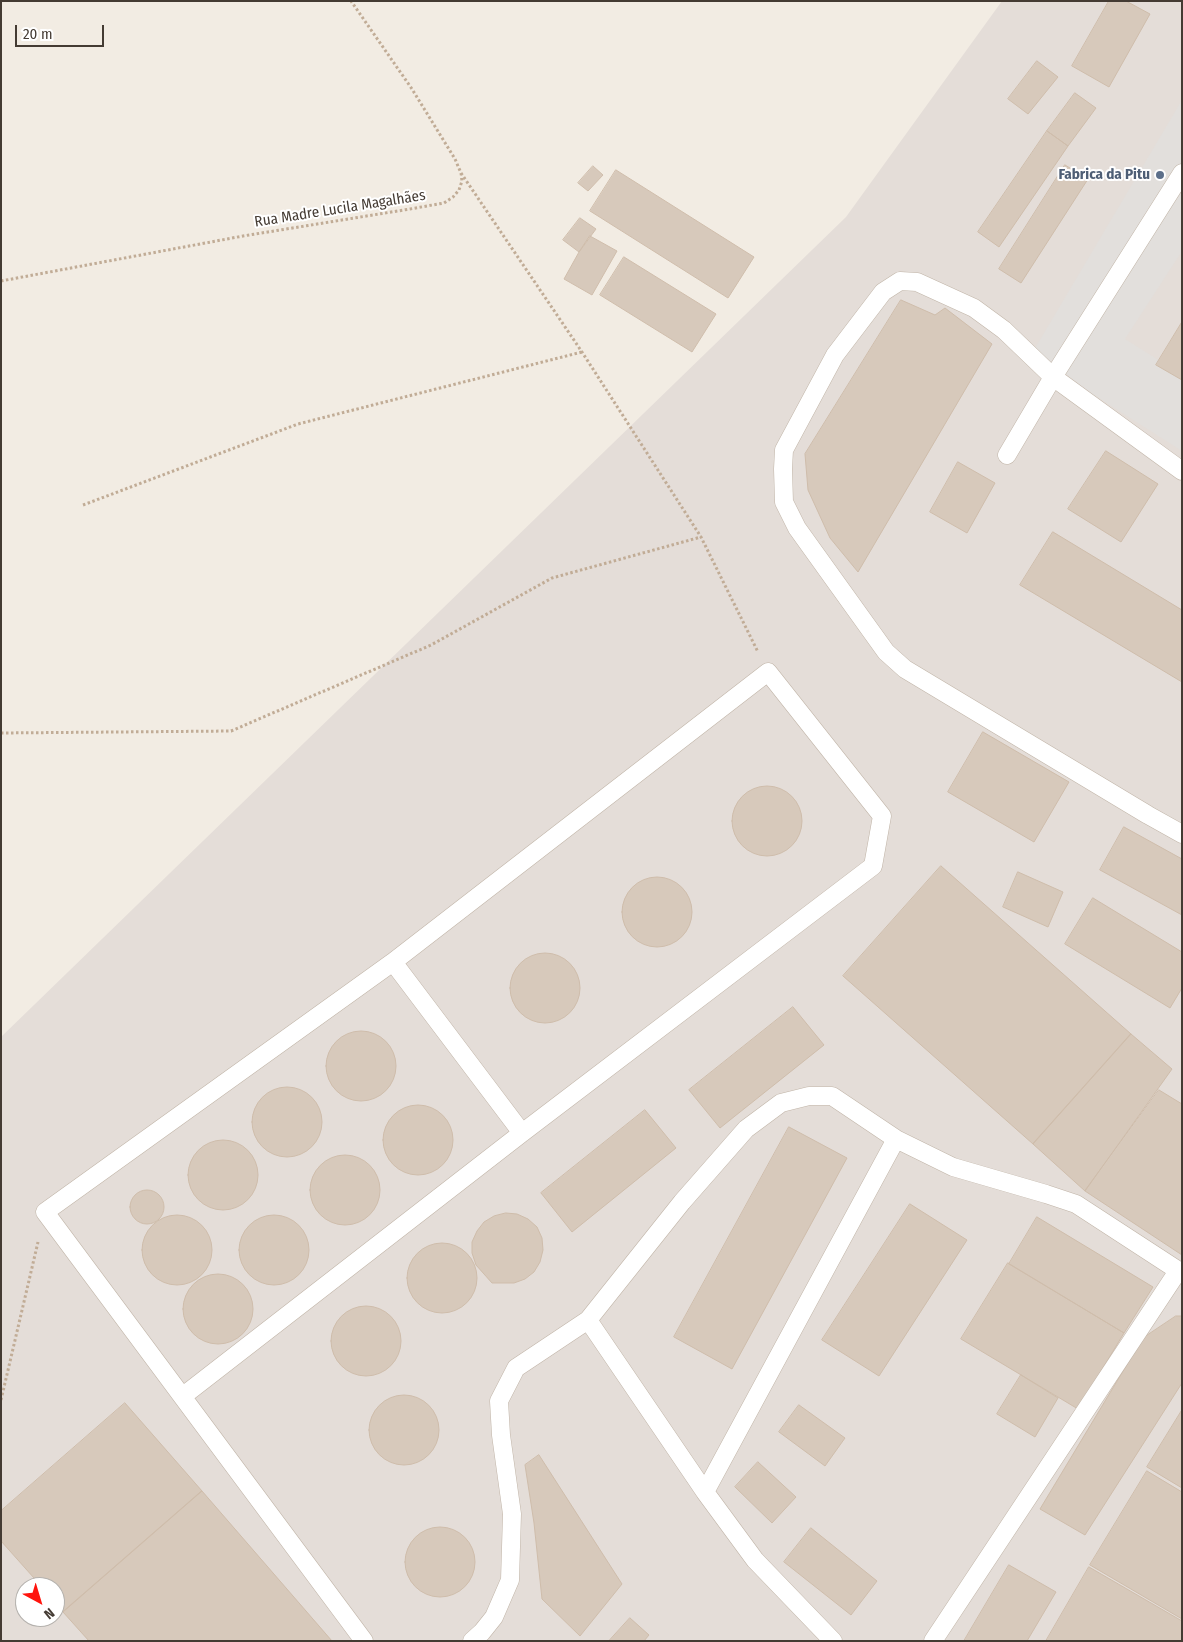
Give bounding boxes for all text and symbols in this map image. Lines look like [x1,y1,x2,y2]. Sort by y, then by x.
scale bar [18,15,106,47]
text: 20 m [23,25,53,43]
place label: Fabrica da Pitu [1058,166,1150,184]
marker: Fabrica da Pitu [1154,169,1166,181]
street label: Rua Madre Lucila Magalhães [253,187,427,231]
north arrow [15,1577,65,1627]
text: N [41,1604,58,1623]

